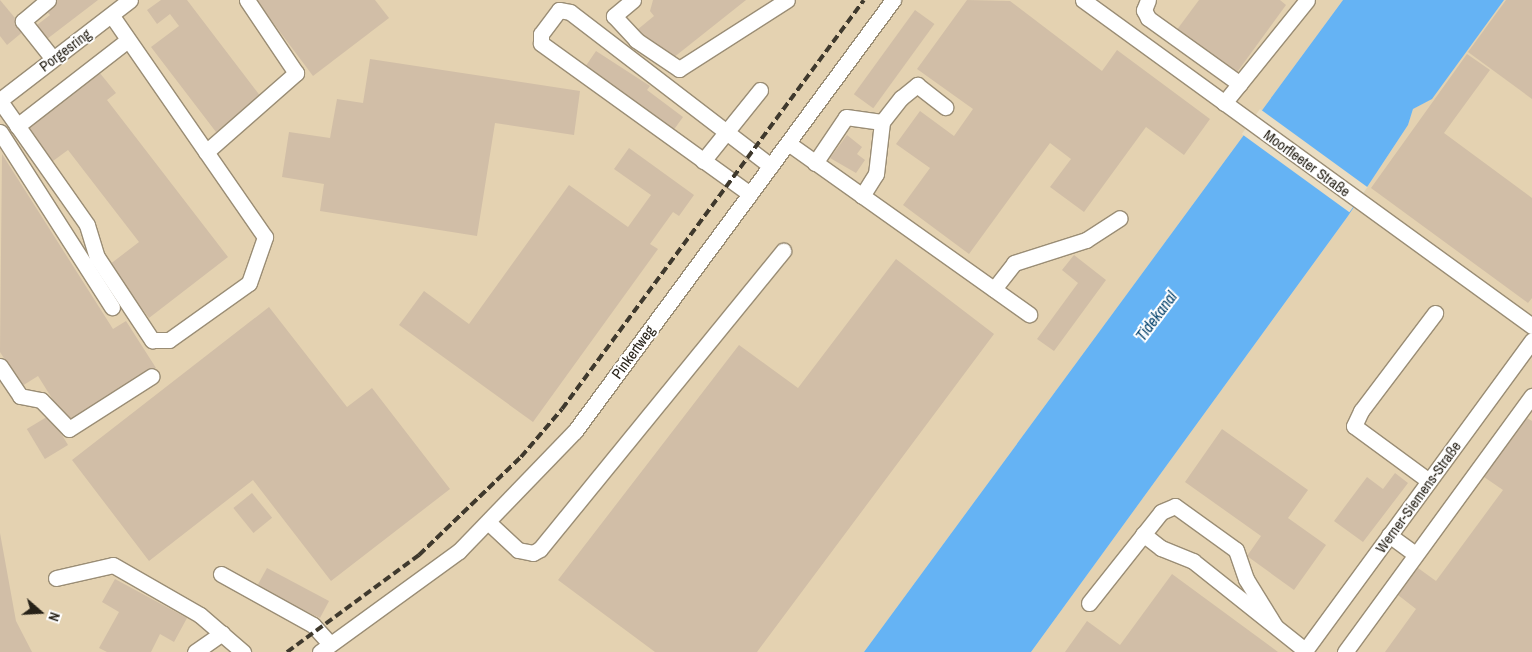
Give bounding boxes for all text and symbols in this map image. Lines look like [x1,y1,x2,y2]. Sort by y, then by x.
street label: Porgesring [36,25,94,75]
street label: Moorfleeter Straße [1260,126,1354,200]
water label: Tidekanal [1131,287,1181,345]
street label: Pinkertweg [608,322,658,382]
street label: Werner-Siemens-Straße [1371,438,1465,556]
north arrow [15,587,65,637]
text: N [44,610,64,624]

